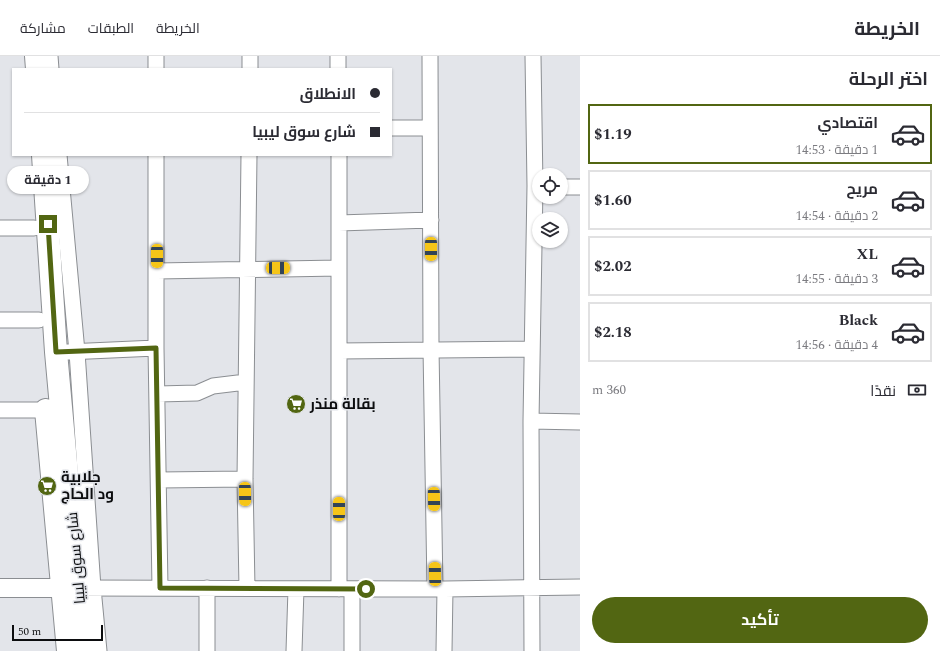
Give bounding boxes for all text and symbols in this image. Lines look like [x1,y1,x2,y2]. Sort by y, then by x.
text: الخريطة [854,15,920,44]
text: مشاركة [20,18,66,39]
text: الطبقات [88,18,134,39]
text: الخريطة [156,18,200,39]
text: اختر الرحلة [849,66,928,93]
text: الانطلاق [300,83,356,106]
text: اقتصادي [818,112,878,135]
icon: car [890,116,926,152]
text: شارع سوق ليبيا [252,121,356,144]
text: $1.19 [594,123,632,146]
text: 1 دقيقة · 14:53 [795,140,878,160]
callout: 1 دقيقة [7,166,89,194]
map controls [532,168,568,248]
button: locate [532,168,568,204]
text: 1 دقيقة [24,170,72,190]
text: مريح [846,178,878,201]
icon: car [890,182,926,218]
text: $1.60 [594,189,632,212]
text: 2 دقيقة · 14:54 [795,206,878,226]
button: layers [532,212,568,248]
route end [39,215,57,233]
car [425,237,437,261]
text: XL [857,243,878,266]
car [151,244,163,268]
icon: car [890,248,926,284]
text: $2.02 [594,255,632,278]
car [266,262,290,274]
text: 3 دقيقة · 14:55 [795,269,878,289]
text: Black [839,309,878,332]
icon: car [890,314,926,350]
text: $2.18 [594,321,632,344]
text: 4 دقيقة · 14:56 [795,335,878,355]
icon: cash [906,379,928,401]
text: 360 m [592,380,626,400]
text: نقدًا [870,380,896,403]
supermarket icon: بقالة منذر [285,393,307,415]
place label: بقالة منذر [309,393,376,416]
place label: جلابية ود الحاج [61,466,114,506]
supermarket icon: جلابية ود الحاج [36,475,58,497]
car [239,482,251,506]
car [428,487,440,511]
car [333,497,345,521]
street label: شارع سوق ليبيا [61,511,92,605]
car [429,562,441,586]
route start [357,580,375,598]
button: تأكيد [592,597,928,643]
scale bar [12,623,103,642]
text: 50 m [18,623,41,640]

